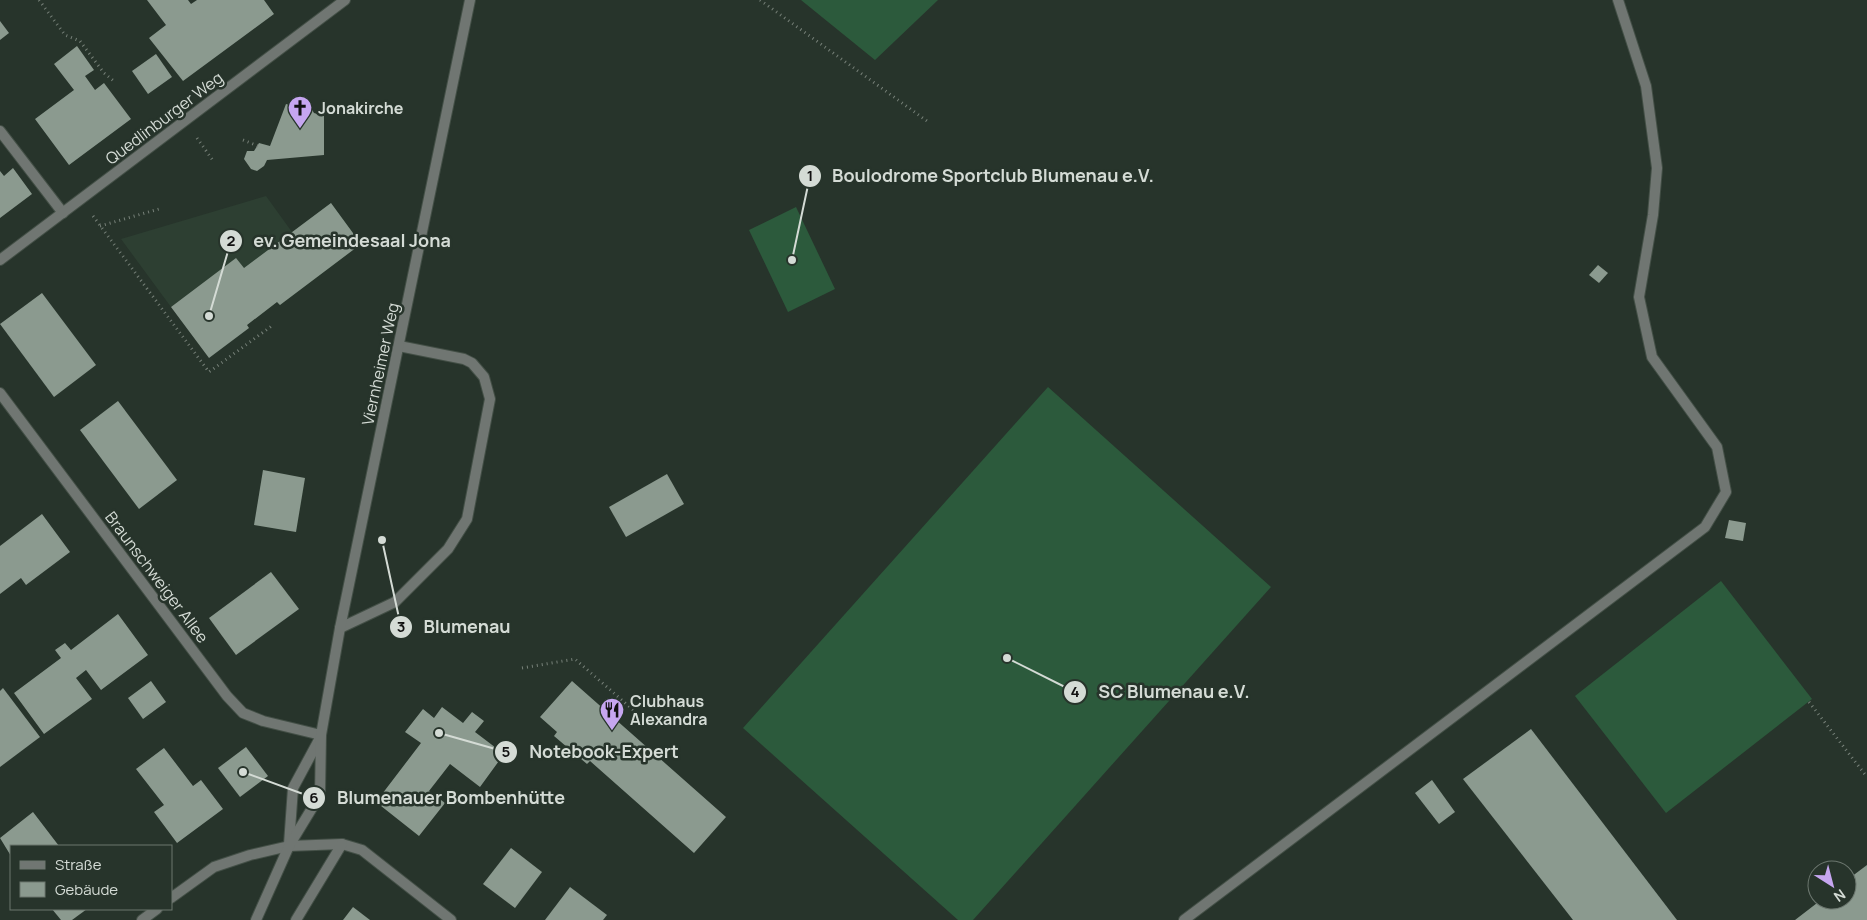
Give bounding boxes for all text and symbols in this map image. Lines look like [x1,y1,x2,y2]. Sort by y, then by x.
street label: Quedlinburger Weg [101,67,227,169]
church icon: Jonakirche [287,95,313,129]
place label: Jonakirche [318,97,404,119]
callout: Boulodrome Sportclub Blumenau e.V. [797,159,1164,192]
text: Boulodrome Sportclub Blumenau e.V. [832,163,1154,187]
text: 1 [807,165,813,186]
callout: ev. Gemeindesaal Jona [218,224,461,257]
text: ev. Gemeindesaal Jona [253,228,451,252]
text: 2 [227,230,236,251]
street label: Viernheimer Weg [356,301,404,427]
street label: Braunschweiger Allee [100,507,214,647]
callout: Blumenau [389,611,521,644]
text: Blumenau [423,614,511,638]
text: 3 [397,616,405,637]
callout: SC Blumenau e.V. [1063,675,1259,708]
text: SC Blumenau e.V. [1098,679,1250,703]
text: 4 [1070,681,1080,702]
place label: Clubhaus Alexandra [630,690,707,730]
restaurant icon: Clubhaus Alexandra [599,697,625,731]
callout: Notebook-Expert [494,736,688,769]
text: Notebook-Expert [529,739,679,763]
text: 5 [502,741,511,762]
callout: Blumenauer Bombenhütte [302,781,575,814]
text: Blumenauer Bombenhütte [337,785,565,809]
text: 6 [309,787,319,808]
legend [10,845,172,910]
text: Straße [55,854,102,875]
north arrow [1807,860,1857,910]
text: Gebäude [55,879,118,900]
text: N [1830,885,1850,907]

